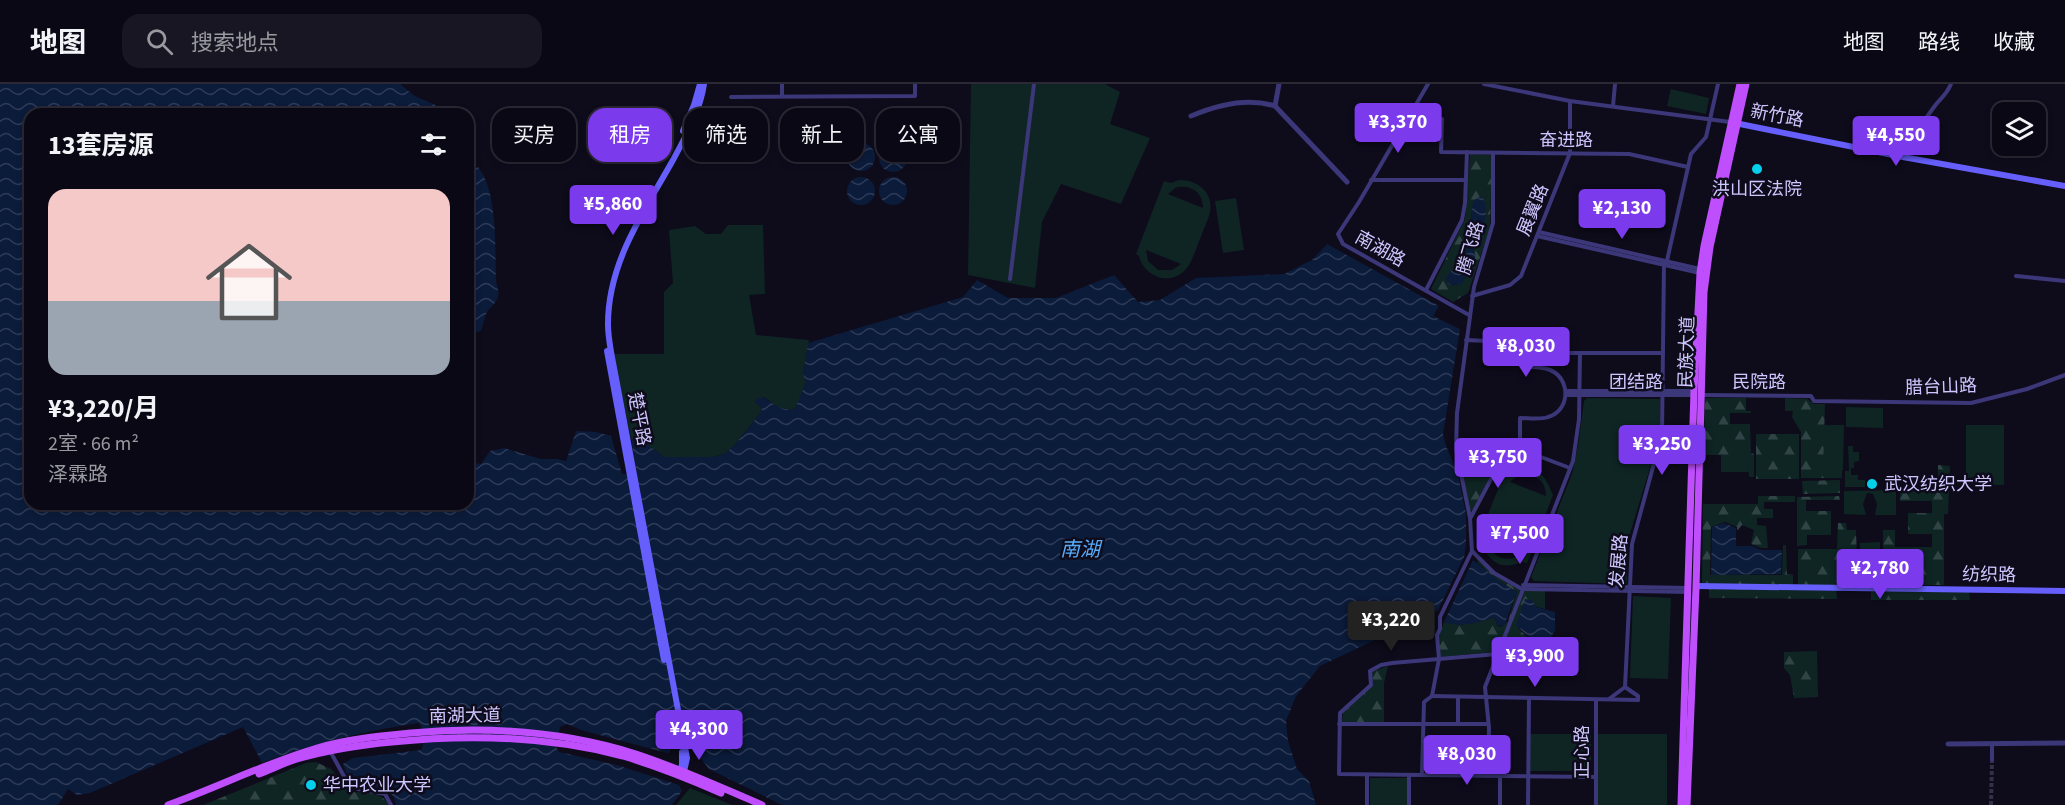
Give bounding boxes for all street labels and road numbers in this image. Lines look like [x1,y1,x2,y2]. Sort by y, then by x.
street label: 新竹路 [1748,99,1806,133]
street label: 奋进路 [1539,128,1593,153]
street label: 展翼路 [1511,180,1555,240]
street label: 腾飞路 [1452,219,1490,277]
street label: 南湖路 [1350,225,1410,273]
street label: 民族大道 [1673,316,1701,388]
street label: 团结路 [1609,370,1663,395]
street label: 民院路 [1732,370,1786,395]
street label: 腊台山路 [1905,373,1977,401]
street label: 楚平路 [622,390,656,448]
street label: 发展路 [1604,533,1634,589]
street label: 纺织路 [1962,562,2016,588]
street label: 南湖大道 [429,703,501,729]
street label: 正心路 [1570,725,1595,779]

